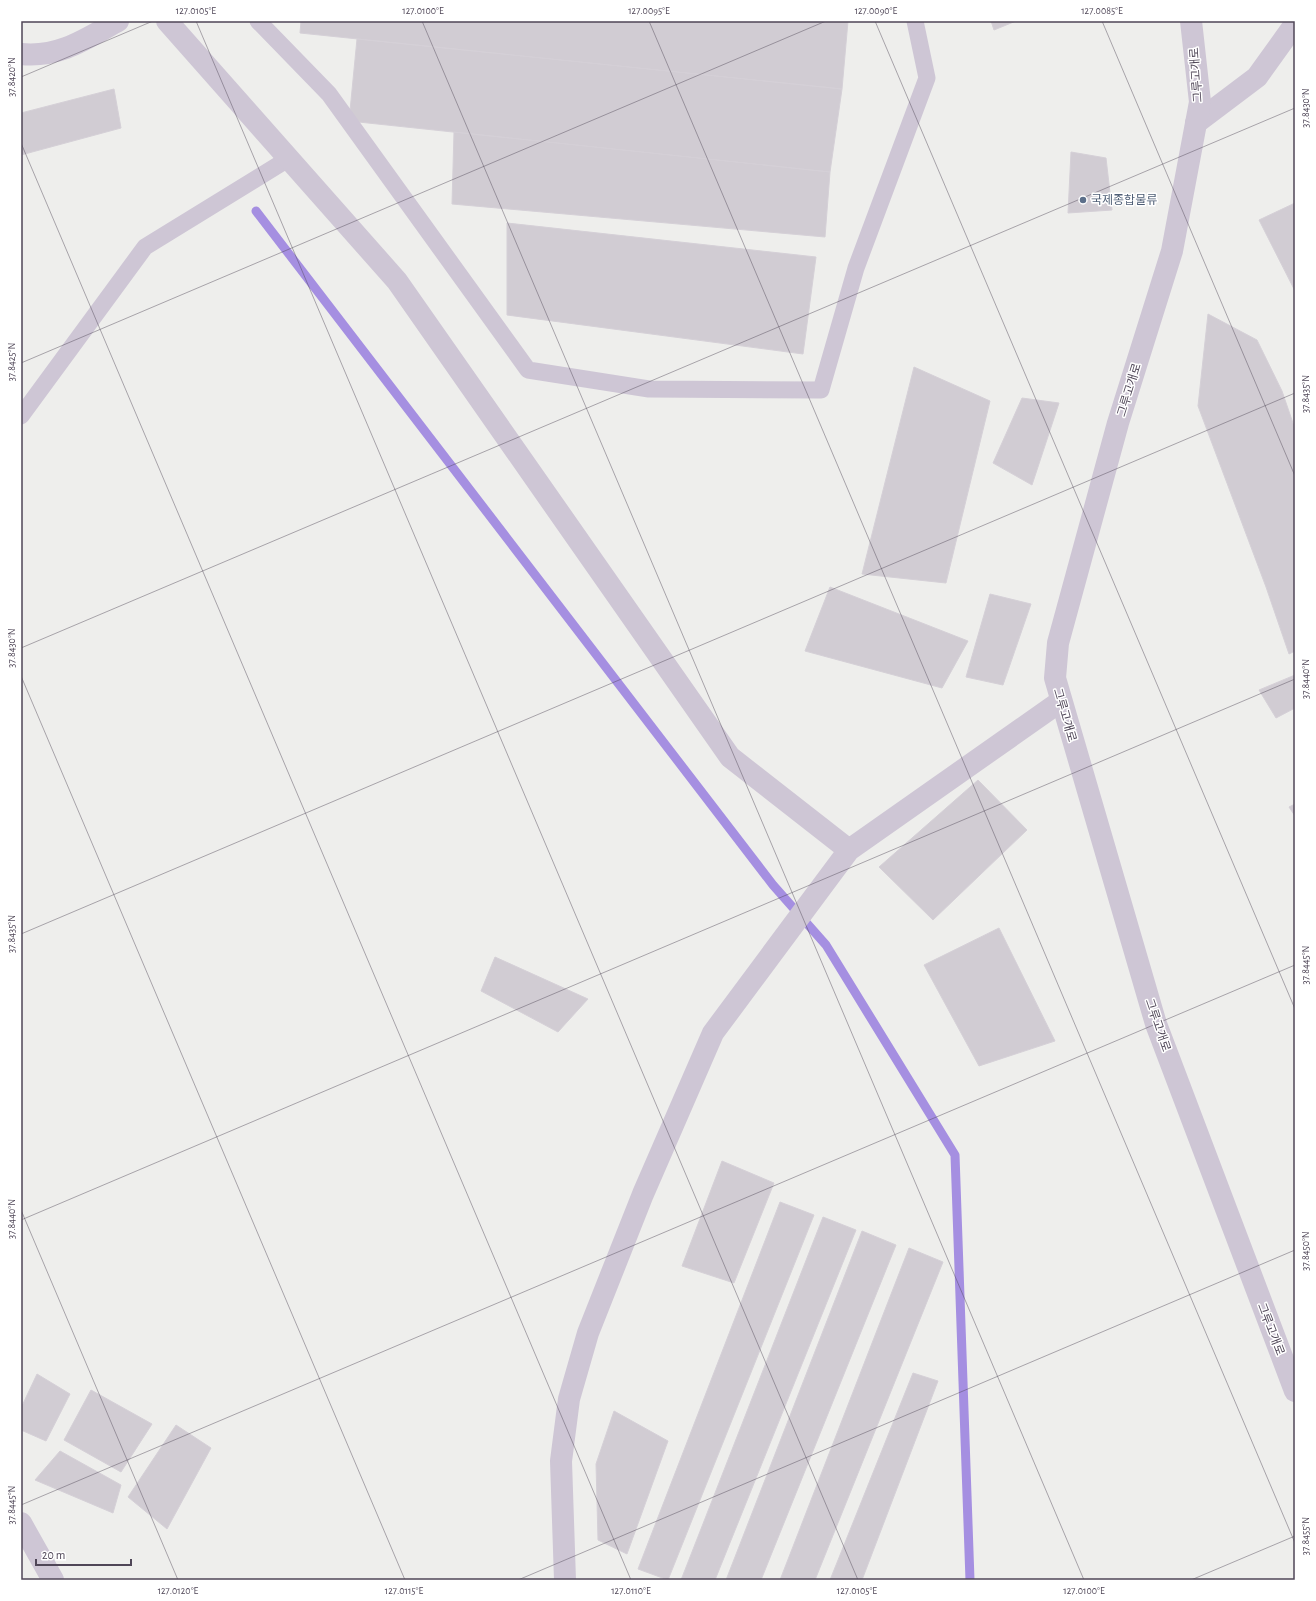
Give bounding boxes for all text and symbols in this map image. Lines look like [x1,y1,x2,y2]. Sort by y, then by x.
text: 127.0105°E [176,6,216,16]
text: 127.0100°E [402,6,444,16]
text: 127.0095°E [628,6,670,16]
text: 127.0090°E [855,6,898,16]
text: 127.0085°E [1081,6,1123,16]
street label: 그루고개로 [1188,47,1204,103]
text: 37.8420°N [7,57,17,97]
text: 37.8430°N [1301,88,1311,128]
place label: 국제종합물류 [1091,194,1157,206]
marker: 국제종합물류 [1078,195,1088,205]
text: 37.8425°N [7,343,17,381]
street label: 그루고개로 [1115,362,1143,418]
text: 37.8435°N [1301,375,1311,413]
text: 37.8430°N [7,628,17,668]
text: 37.8440°N [1301,659,1311,699]
street label: 그루고개로 [1052,687,1078,743]
text: 37.8435°N [7,915,17,953]
text: 37.8445°N [1301,946,1311,984]
street label: 그루고개로 [1143,997,1173,1053]
text: 37.8440°N [7,1199,17,1239]
text: 37.8450°N [1301,1231,1311,1271]
street label: 그루고개로 [1256,1301,1286,1357]
text: 37.8445°N [7,1486,17,1524]
text: 37.8455°N [1301,1517,1311,1555]
scale bar [36,1541,131,1567]
text: 20 m [42,1549,65,1561]
text: 127.0120°E [158,1586,199,1596]
text: 127.0115°E [385,1586,423,1596]
text: 127.0110°E [611,1586,651,1596]
text: 127.0105°E [837,1586,877,1596]
text: 127.0100°E [1063,1586,1105,1596]

